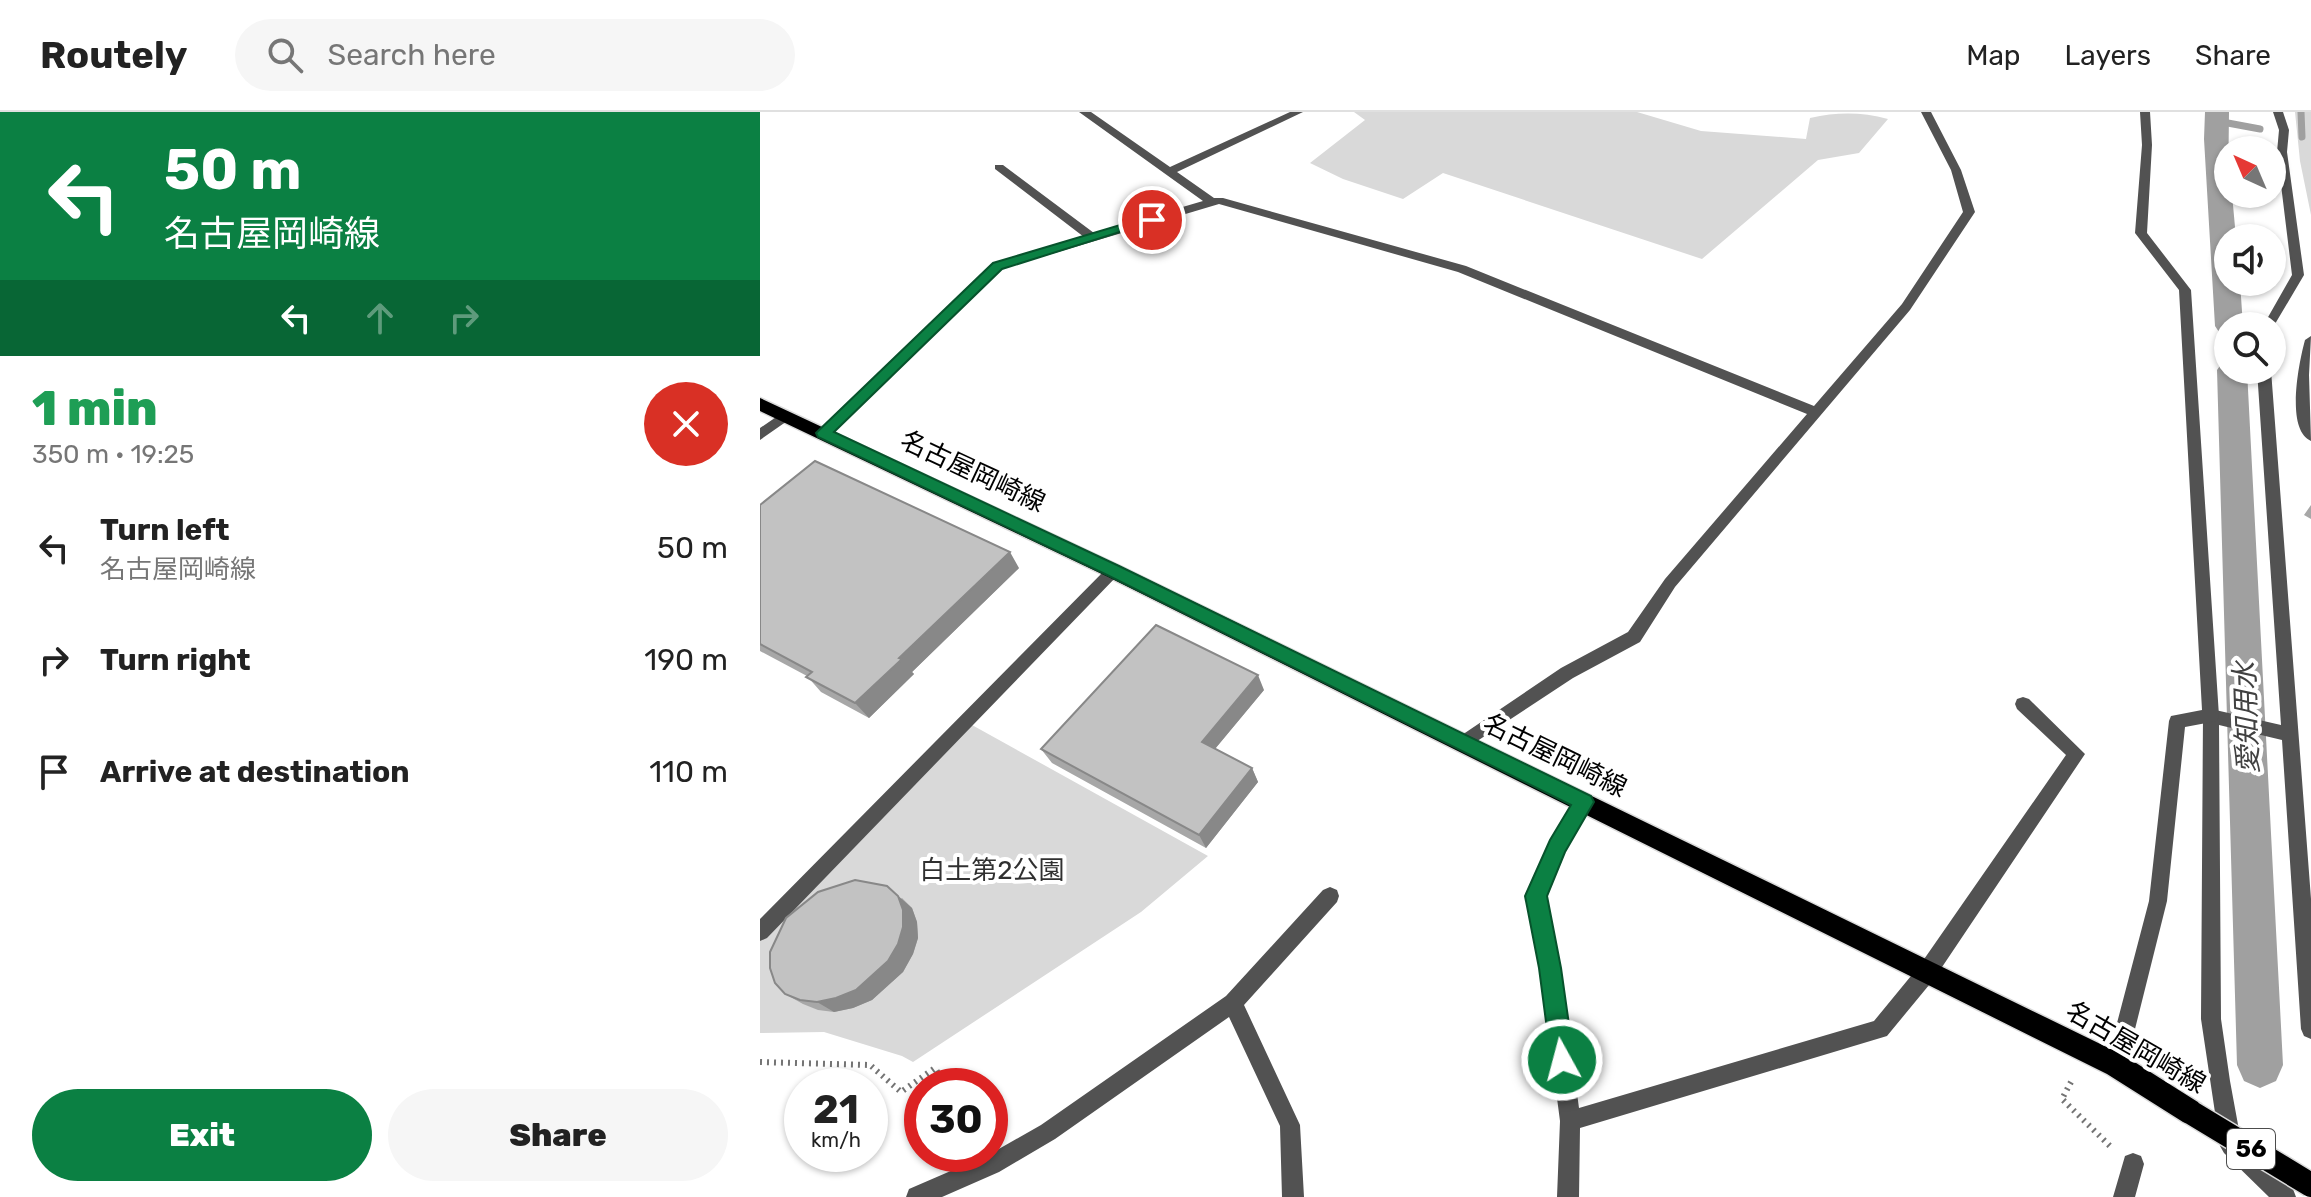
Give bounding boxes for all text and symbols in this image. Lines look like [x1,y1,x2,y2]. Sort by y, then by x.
search box [235,19,795,91]
text: Routely [40,32,187,78]
icon: search [263,33,307,77]
text: Search here [327,37,496,73]
text: Map [1966,39,2021,72]
text: Layers [2065,39,2151,72]
text: Share [2195,39,2271,72]
north arrow [2214,136,2286,208]
map controls [2214,136,2286,384]
text: 50 m [164,137,301,203]
icon: left [32,144,136,248]
pin [1118,186,1186,254]
icon: arrive [1130,198,1174,242]
text: 名古屋岡崎線 [164,212,380,255]
button: sound [2214,224,2286,296]
icon: left [274,296,318,340]
icon: ahead [358,296,402,340]
icon: right [442,296,486,340]
button: search [2214,312,2286,384]
text: 1 min [32,380,158,437]
button: close [644,382,728,466]
street label: 名古屋岡崎線 [896,424,1050,518]
text: 350 m · 19:25 [32,439,194,470]
text: Turn left [100,512,230,548]
icon: left [32,526,76,570]
text: 50 m [657,530,728,566]
text: 名古屋岡崎線 [100,554,256,585]
icon: right [32,638,76,682]
text: Turn right [100,642,251,678]
text: 190 m [644,642,728,678]
water label: 愛知用水 [2228,658,2265,775]
street label: 名古屋岡崎線 [1478,707,1632,804]
icon: arrive [32,750,76,794]
text: Arrive at destination [100,754,410,790]
text: 110 m [649,754,728,790]
park label: 白土第2公園 [919,855,1065,886]
street label: 名古屋岡崎線 [2060,995,2211,1100]
position arrow [1520,1018,1604,1102]
speed limit sign: 30 [904,1068,1008,1172]
text: 21 [813,1086,859,1133]
button: Exit [32,1089,372,1181]
button: Share [388,1089,728,1181]
text: km/h [811,1128,861,1152]
road number: 56 [2227,1129,2275,1169]

